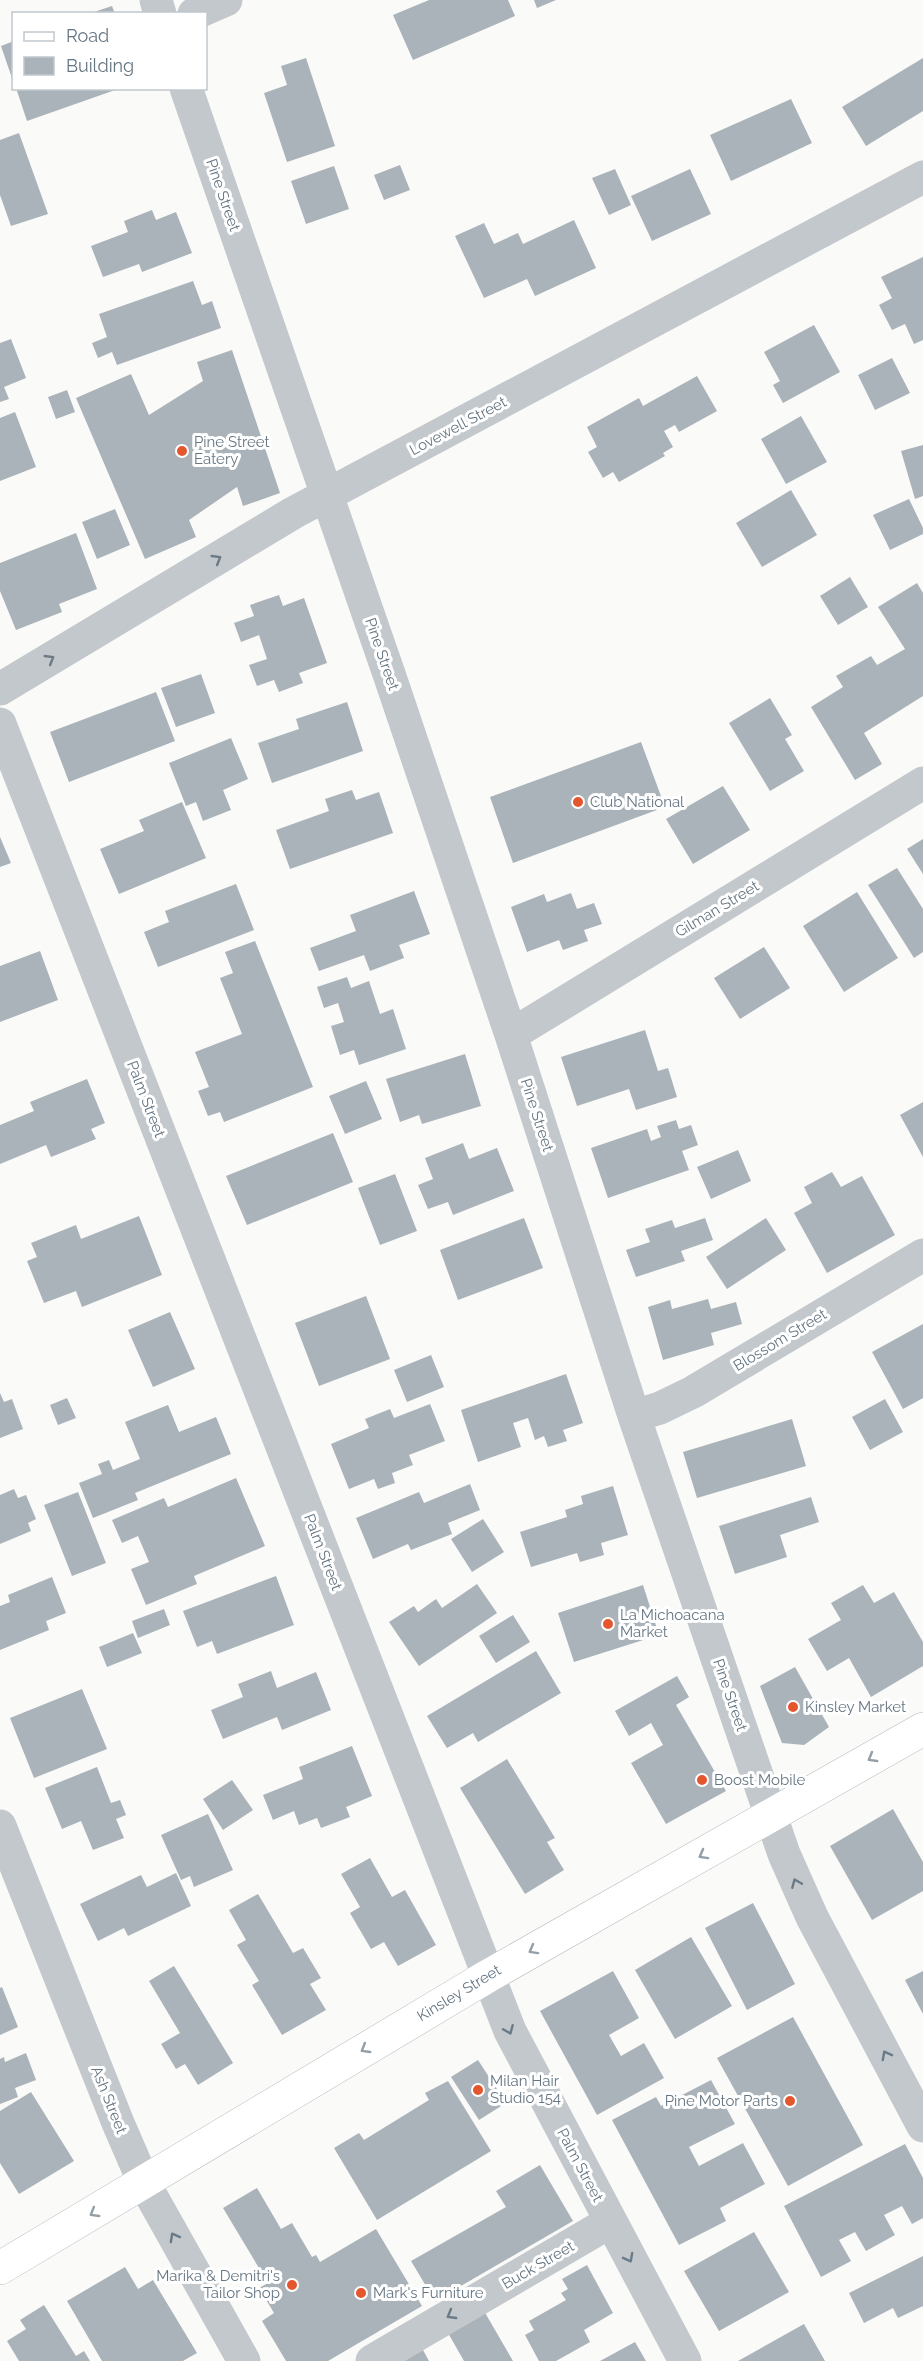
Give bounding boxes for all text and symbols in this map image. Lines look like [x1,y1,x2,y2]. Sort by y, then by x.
legend [12,12,207,90]
text: Road [66,25,109,46]
text: Building [66,55,134,76]
street label: Pine Street [202,156,244,234]
street label: Lovewell Street [406,393,510,459]
place label: Pine Street Eatery [194,433,270,468]
marker: Pine Street Eatery [175,444,189,458]
one-way arrow [211,554,221,566]
street label: Pine Street [361,615,403,693]
one-way arrow [44,655,54,666]
place label: Club National [590,793,685,811]
marker: Club National [571,795,585,809]
street label: Gilman Street [672,877,762,941]
street label: Palm Street [123,1058,169,1140]
street label: Pine Street [517,1076,557,1154]
street label: Blossom Street [730,1305,830,1375]
street label: Palm Street [300,1511,346,1593]
place label: La Michoacana Market [620,1606,725,1641]
marker: La Michoacana Market [601,1617,615,1631]
street label: Pine Street [709,1656,751,1734]
place label: Kinsley Market [805,1698,906,1716]
marker: Kinsley Market [786,1700,800,1714]
one-way arrow [868,1751,878,1762]
place label: Boost Mobile [714,1771,805,1789]
marker: Boost Mobile [695,1773,709,1787]
one-way arrow [699,1848,709,1859]
one-way arrow [791,1878,803,1889]
one-way arrow [529,1943,539,1954]
street label: Kinsley Street [414,1961,504,2025]
one-way arrow [502,2023,514,2034]
one-way arrow [361,2042,371,2054]
one-way arrow [882,2050,894,2061]
street label: Ash Street [87,2064,131,2136]
place label: Milan Hair Studio 154 [490,2072,561,2107]
marker: Milan Hair Studio 154 [471,2083,485,2097]
place label: Pine Motor Parts [665,2092,778,2110]
marker: Pine Motor Parts [783,2094,797,2108]
street label: Palm Street [553,2125,607,2205]
one-way arrow [90,2206,100,2217]
one-way arrow [170,2233,181,2243]
street label: Buck Street [499,2237,577,2293]
one-way arrow [622,2252,633,2263]
place label: Marika & Demitri's Tailor Shop [156,2267,280,2302]
marker: Marika & Demitri's Tailor Shop [285,2278,299,2292]
place label: Mark's Furniture [373,2284,484,2302]
marker: Mark's Furniture [354,2286,368,2300]
one-way arrow [446,2308,457,2320]

